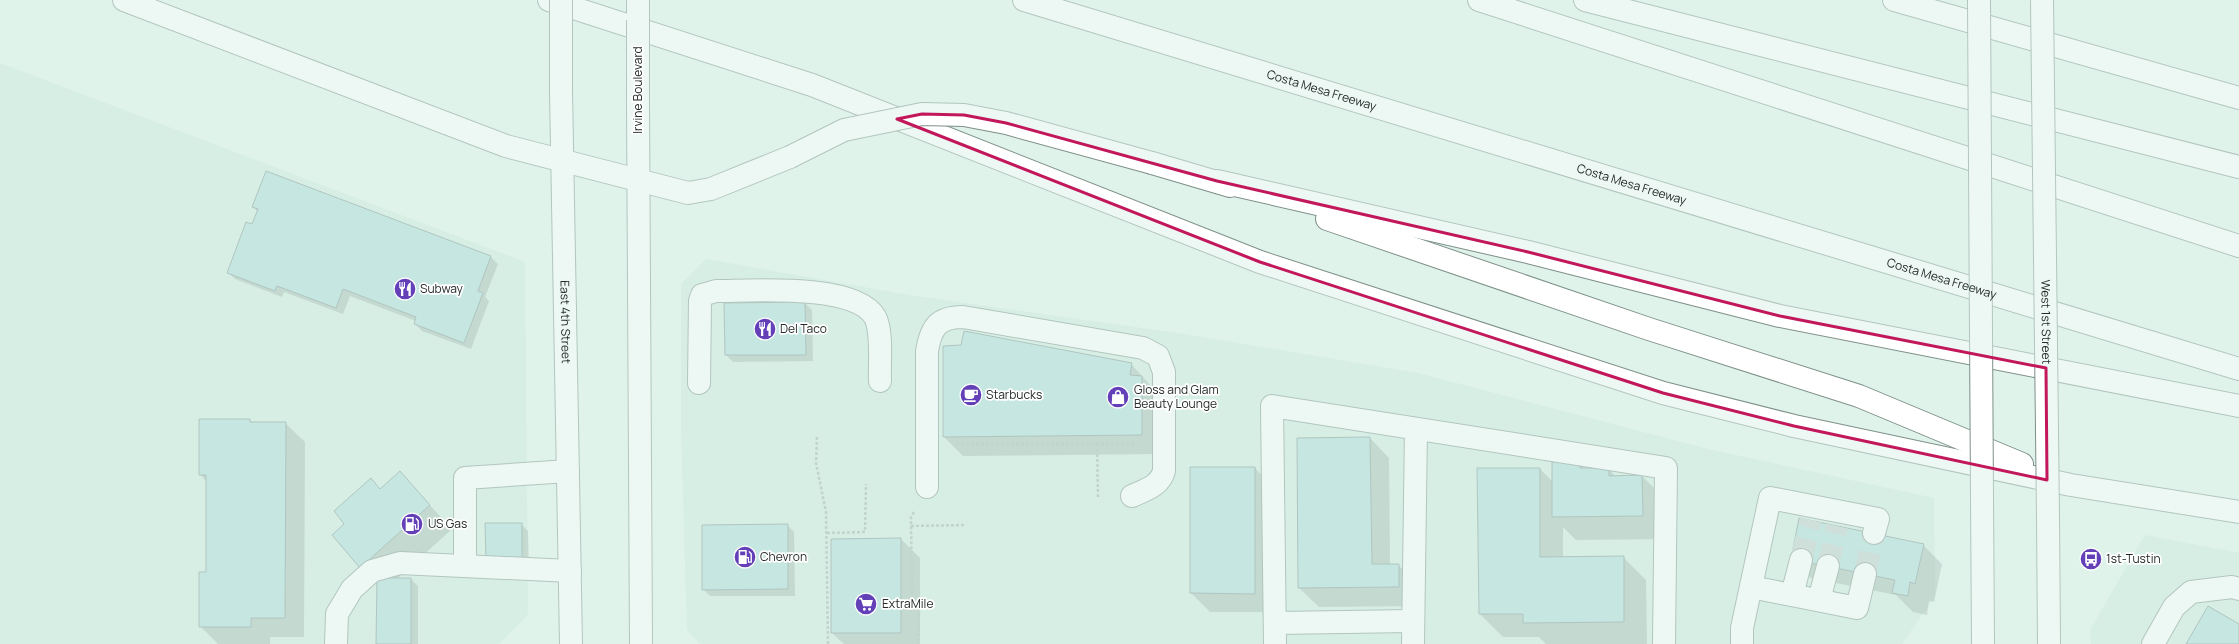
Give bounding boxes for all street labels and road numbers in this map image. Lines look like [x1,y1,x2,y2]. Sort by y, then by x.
street label: Irvine Boulevard [629,46,646,134]
street label: Costa Mesa Freeway [1265,65,1379,115]
street label: Costa Mesa Freeway [1575,159,1689,209]
street label: Costa Mesa Freeway [1885,254,1999,303]
street label: East 4th Street [556,280,575,364]
street label: West 1st Street [2037,280,2055,365]

